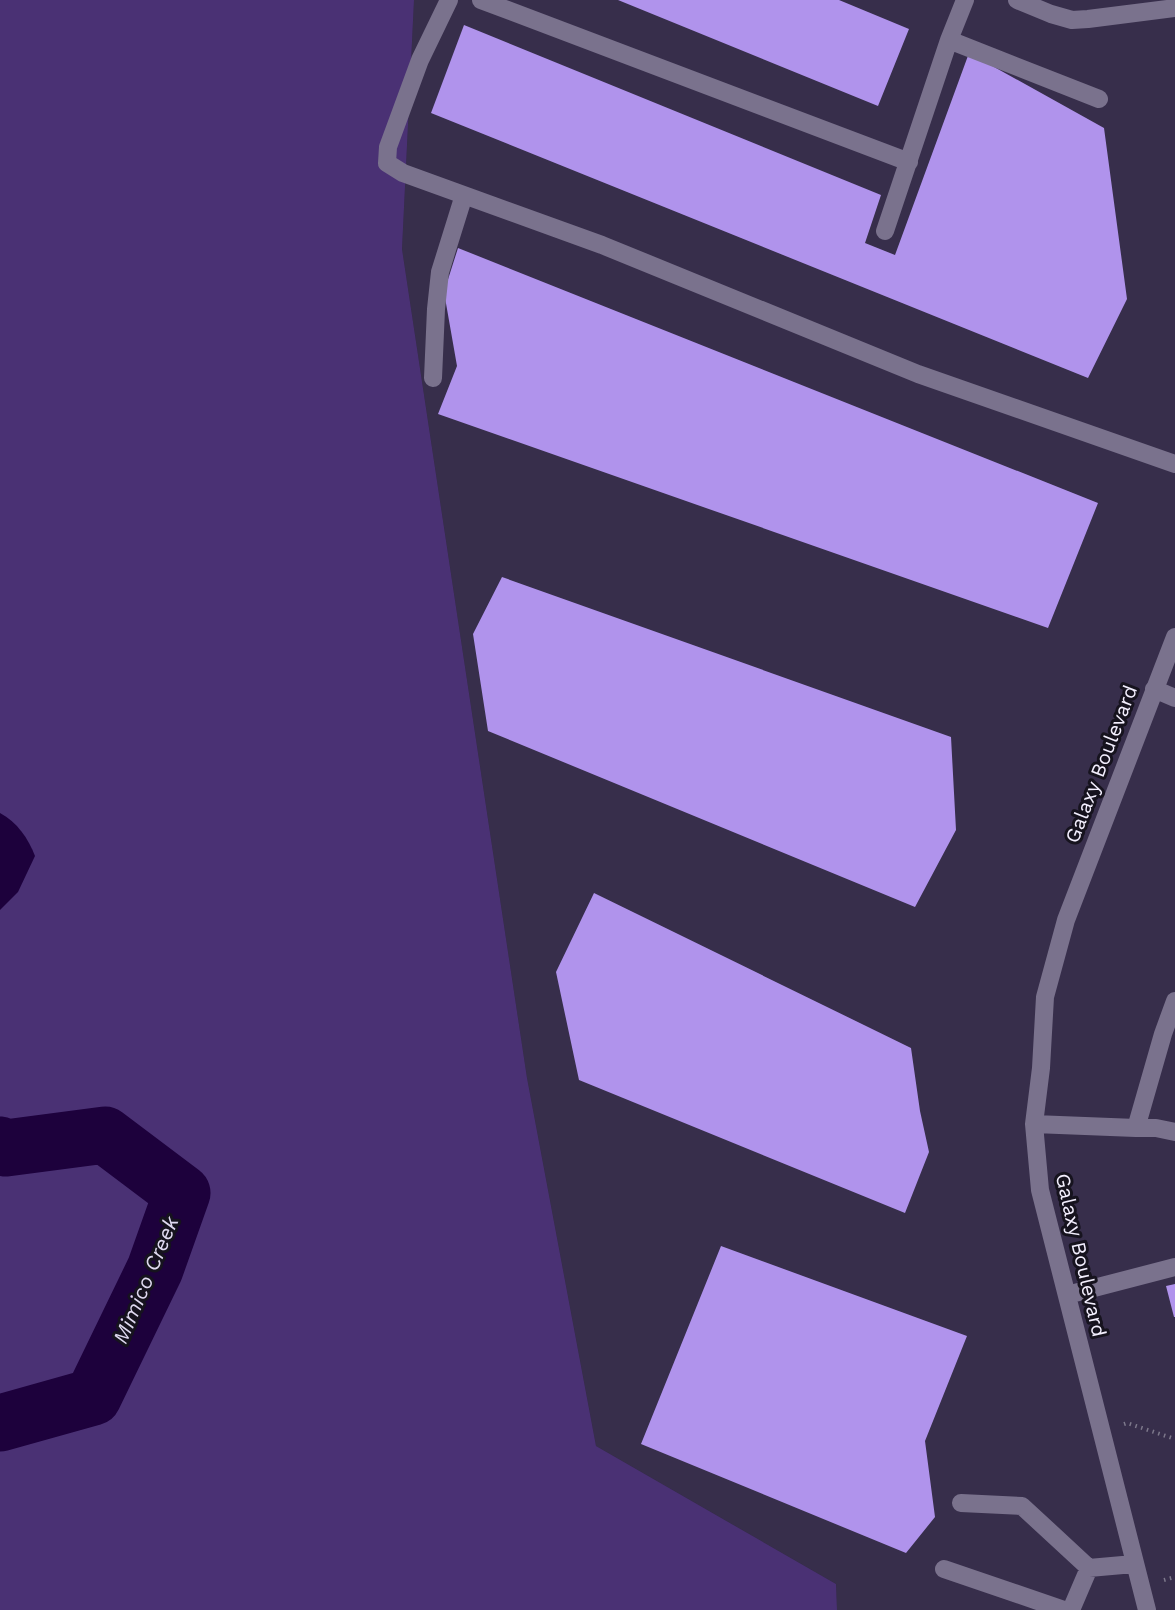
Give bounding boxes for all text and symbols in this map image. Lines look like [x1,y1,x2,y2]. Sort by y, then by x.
street label: Galaxy Boulevard [1060,682,1142,846]
street label: Galaxy Boulevard [1051,1171,1111,1339]
water label: Mimico Creek [107,1212,184,1347]

